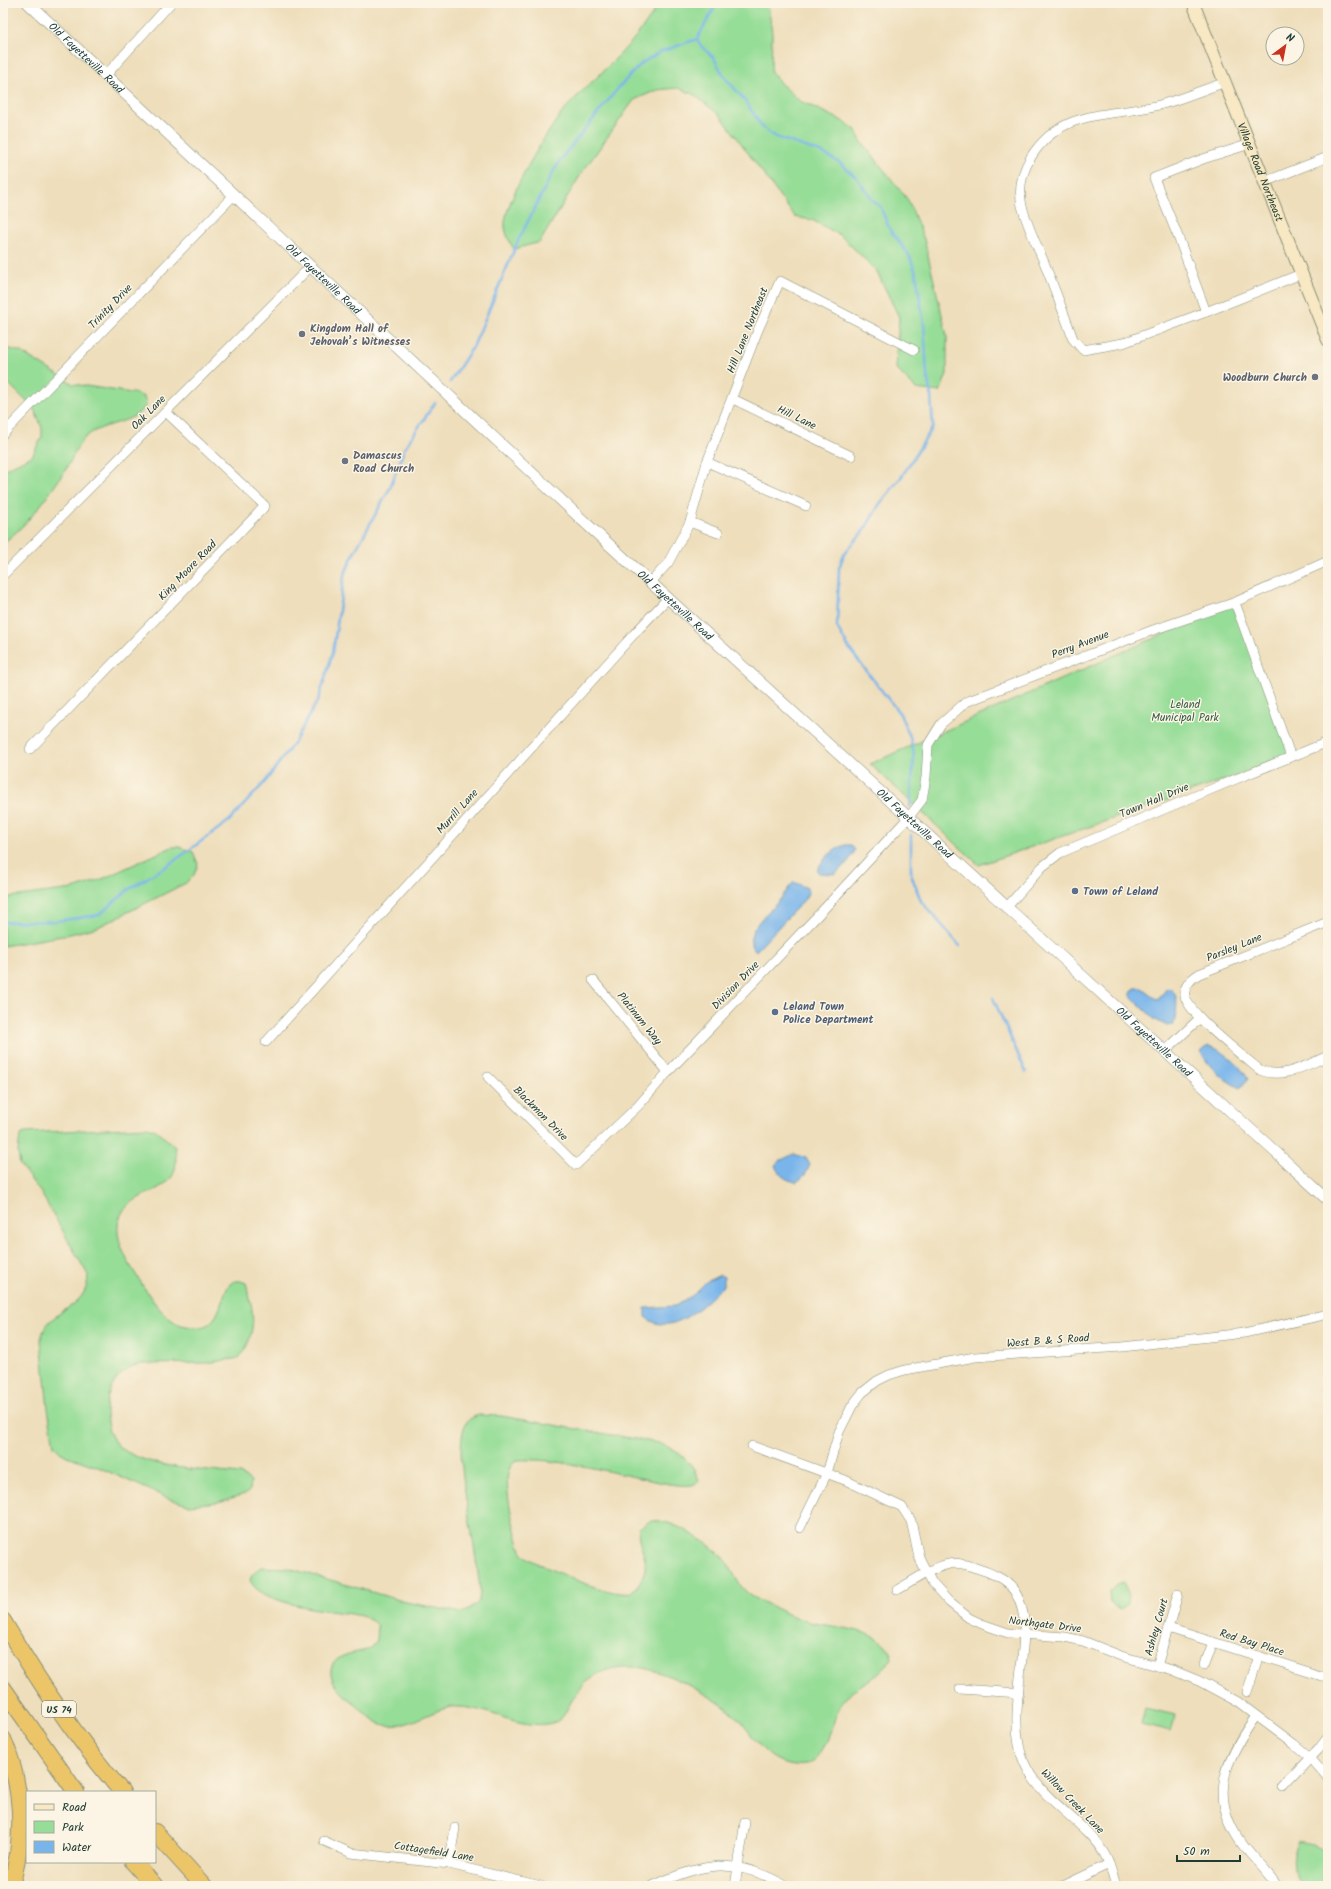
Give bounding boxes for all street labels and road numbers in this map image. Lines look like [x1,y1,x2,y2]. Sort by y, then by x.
street label: Old Fayetteville Road [44,18,128,99]
street label: Village Road Northeast [1232,120,1288,225]
street label: Old Fayetteville Road [281,239,365,320]
street label: Trinity Drive [84,280,137,334]
street label: Hill Lane Northeast [722,284,774,376]
street label: Oak Lane [127,391,170,434]
street label: Hill Lane [774,401,819,435]
street label: King Moore Road [154,536,222,605]
street label: Old Fayetteville Road [632,566,717,646]
street label: Perry Avenue [1049,626,1112,664]
street label: Town Hall Drive [1117,778,1192,824]
street label: Old Fayetteville Road [872,784,957,864]
street label: Murrill Lane [432,785,483,838]
street label: Parsley Lane [1204,929,1265,967]
street label: Division Drive [708,957,764,1014]
street label: Platinum Way [612,988,667,1050]
street label: Old Fayetteville Road [1111,1003,1196,1082]
street label: Blackmon Drive [509,1082,572,1146]
street label: West B & S Road [1006,1329,1090,1353]
street label: Ashley Court [1140,1596,1174,1658]
street label: Northgate Drive [1007,1612,1082,1638]
street label: Red Bay Place [1217,1625,1286,1661]
road number: US 74 [42,1701,76,1717]
street label: Willow Creek Lane [1036,1765,1108,1839]
street label: Cottagefield Lane [393,1837,475,1867]

